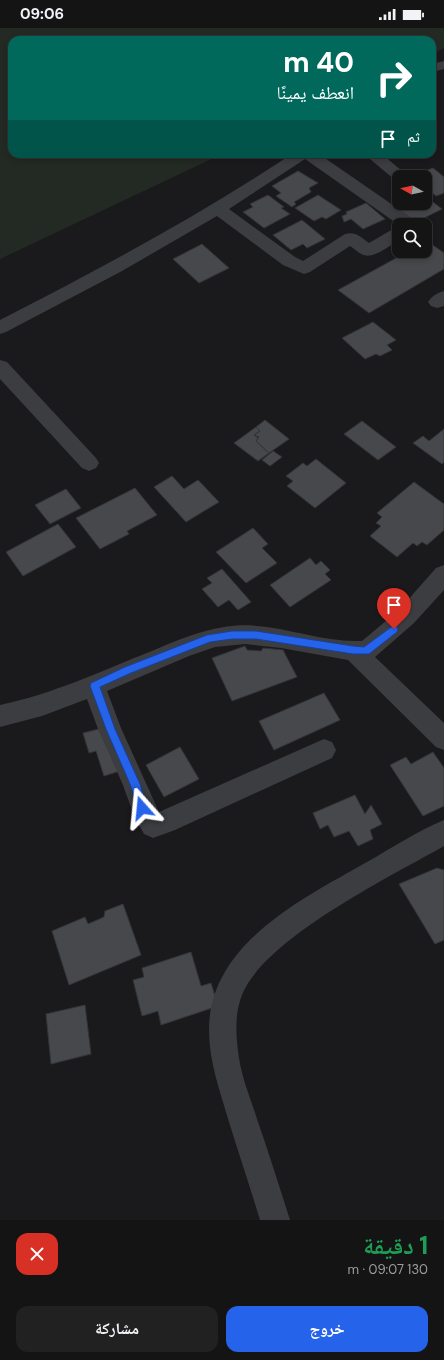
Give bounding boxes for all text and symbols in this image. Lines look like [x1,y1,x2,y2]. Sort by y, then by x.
text: 09:06 [20,4,64,24]
text: 40 m [283,44,354,81]
icon: right [368,52,420,104]
text: انعطف يمينًا [277,81,354,105]
text: ثم [407,127,420,147]
icon: arrive [377,128,399,150]
north arrow [392,170,432,210]
map controls [392,170,432,258]
button: search [392,218,432,258]
pin [377,588,411,629]
icon: arrive [383,594,405,616]
position arrow [121,787,163,829]
text: 1 دقيقة [363,1230,428,1261]
button: close [16,1233,58,1275]
text: 130 m · 09:07 [347,1261,428,1278]
button: مشاركة [16,1306,218,1352]
button: خروج [226,1306,428,1352]

